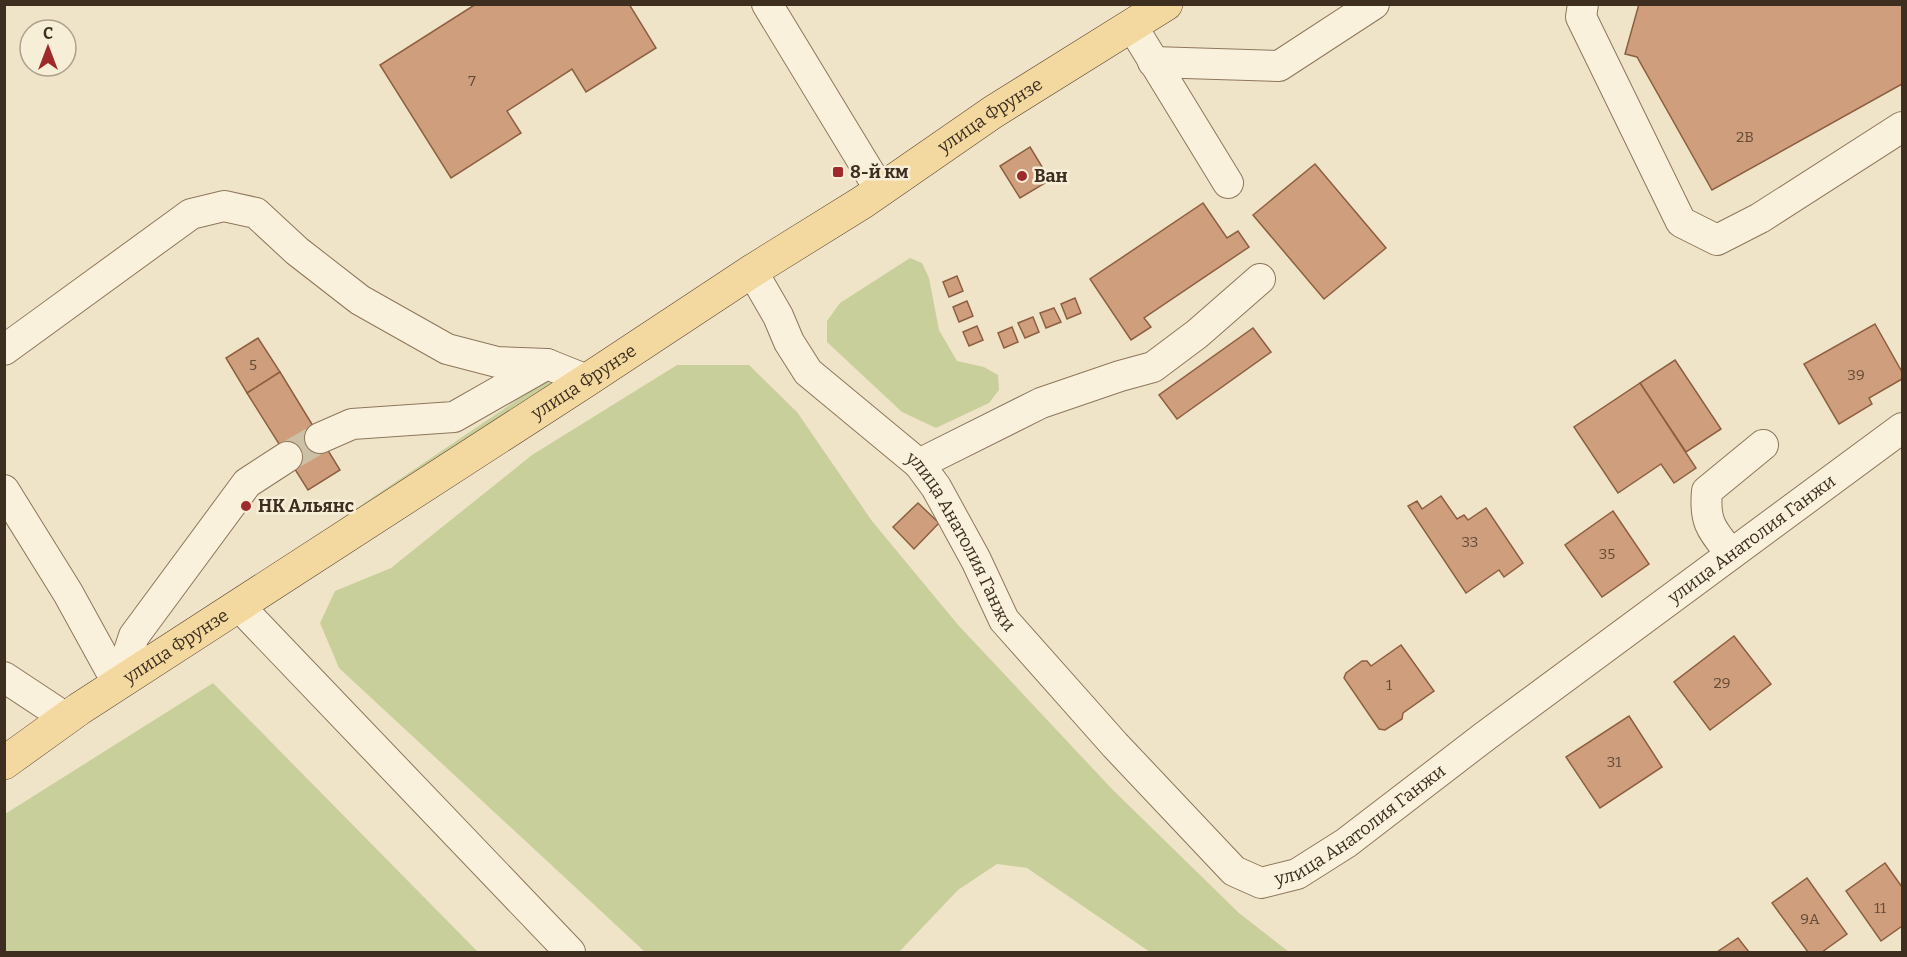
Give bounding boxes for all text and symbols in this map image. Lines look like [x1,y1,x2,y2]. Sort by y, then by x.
north arrow [18,18,78,78]
text: С [43,24,53,43]
house number: 7 [468,72,476,90]
street label: улица Фрунзе [933,73,1047,158]
house number: 2В [1736,128,1754,146]
place label: 8-й км [850,161,909,183]
marker: 8-й км [831,165,845,179]
place label: Ван [1034,165,1068,187]
marker: Ван [1015,169,1029,183]
street label: улица Фрунзе [526,339,641,425]
house number: 5 [249,356,257,374]
house number: 39 [1847,366,1865,384]
street label: улица Анатолия Ганжи [901,446,1020,636]
street label: улица Анатолия Ганжи [1663,470,1840,609]
place label: НК Альянс [258,495,354,517]
marker: НК Альянс [239,499,253,513]
house number: 33 [1462,533,1478,551]
house number: 35 [1599,545,1615,563]
street label: улица Фрунзе [118,604,233,689]
house number: 29 [1714,674,1730,692]
house number: 1 [1386,676,1392,694]
house number: 31 [1607,753,1621,771]
street label: улица Анатолия Ганжи [1271,760,1450,890]
house number: 11 [1874,899,1886,917]
house number: 9А [1800,910,1820,928]

